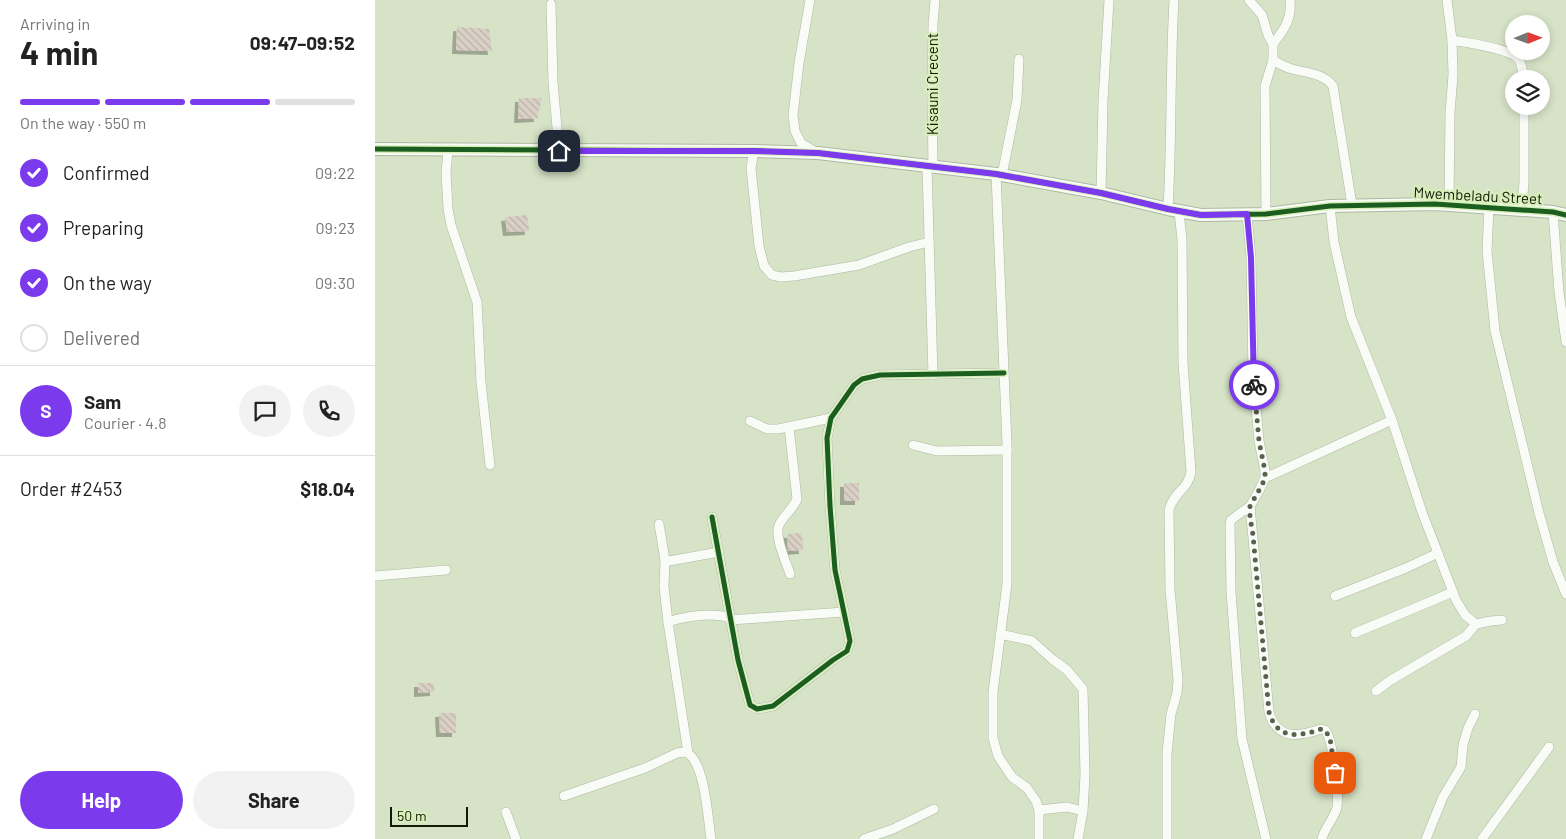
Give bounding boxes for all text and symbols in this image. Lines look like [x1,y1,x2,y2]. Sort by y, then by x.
text: Arriving in [20,14,90,33]
north arrow [1505,15,1550,60]
map controls [1505,15,1550,115]
text: 09:47–09:52 [250,31,355,54]
text: 4 min [20,33,98,71]
street label: Kisauni Crecent [923,33,941,135]
button: layers [1505,70,1550,115]
text: On the way · 550 m [20,113,146,132]
pin [538,130,580,172]
icon: home [545,137,573,165]
icon: check [20,159,48,187]
text: Confirmed [63,161,150,184]
text: 09:22 [315,163,355,182]
street label: Mwembeladu Street [1413,183,1543,207]
icon: check [20,214,48,242]
text: Preparing [63,216,144,239]
text: 09:23 [315,218,355,237]
icon: check [20,269,48,297]
text: On the way [63,271,152,294]
text: 09:30 [315,273,355,292]
text: Delivered [63,326,140,349]
courier [1229,360,1279,410]
icon: bike [1240,371,1268,399]
button: chat [239,385,291,437]
button: phone [303,385,355,437]
text: Sam [84,390,121,413]
text: S [40,399,52,422]
text: Courier · 4.8 [84,413,167,432]
text: Order #2453 [20,477,123,500]
text: $18.04 [300,477,355,500]
pin [1314,752,1356,794]
icon: bag [1321,759,1349,787]
button: Help [20,771,183,829]
button: Share [193,771,355,829]
scale bar [390,804,467,827]
text: 50 m [397,807,426,824]

